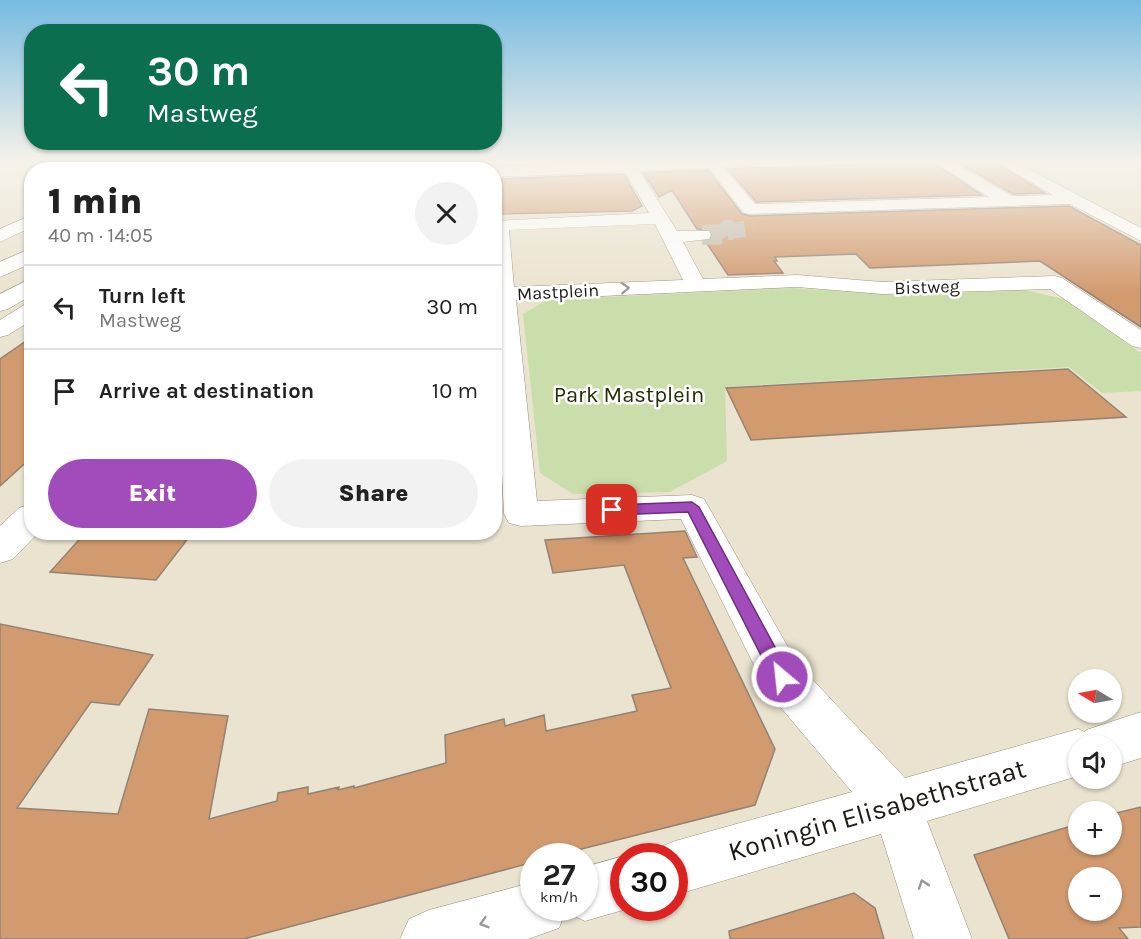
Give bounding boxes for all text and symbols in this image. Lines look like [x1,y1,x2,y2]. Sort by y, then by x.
text: 30 m [147,46,250,96]
icon: left [48,48,126,126]
text: Mastweg [147,97,258,129]
text: 1 min [48,180,142,222]
button: close [415,182,478,245]
text: 40 m · 14:05 [48,224,153,247]
street label: Bistweg [894,275,960,299]
street label: Mastplein [516,279,600,305]
one-way arrow [620,282,629,295]
text: Turn left [99,283,186,309]
icon: left [48,291,81,324]
text: 30 m [426,294,478,320]
text: Mastweg [99,309,181,332]
icon: arrive [48,375,81,408]
text: Arrive at destination [99,378,314,404]
text: 10 m [432,378,478,404]
park label: Park Mastplein [554,382,704,408]
button: Exit [48,459,257,528]
button: Share [269,459,478,528]
pin [586,484,637,535]
icon: arrive [595,493,628,526]
position arrow [750,645,814,709]
north arrow [1068,669,1122,723]
map controls [1068,669,1122,921]
button: sound [1068,735,1122,789]
street label: Koningin Elisabethstraat [725,752,1029,868]
button: + [1068,801,1122,855]
speed limit sign: 30 [610,843,688,921]
text: 27 [542,857,576,893]
button: − [1068,867,1122,921]
one-way arrow [918,879,931,890]
text: km/h [540,888,578,906]
one-way arrow [479,916,490,928]

